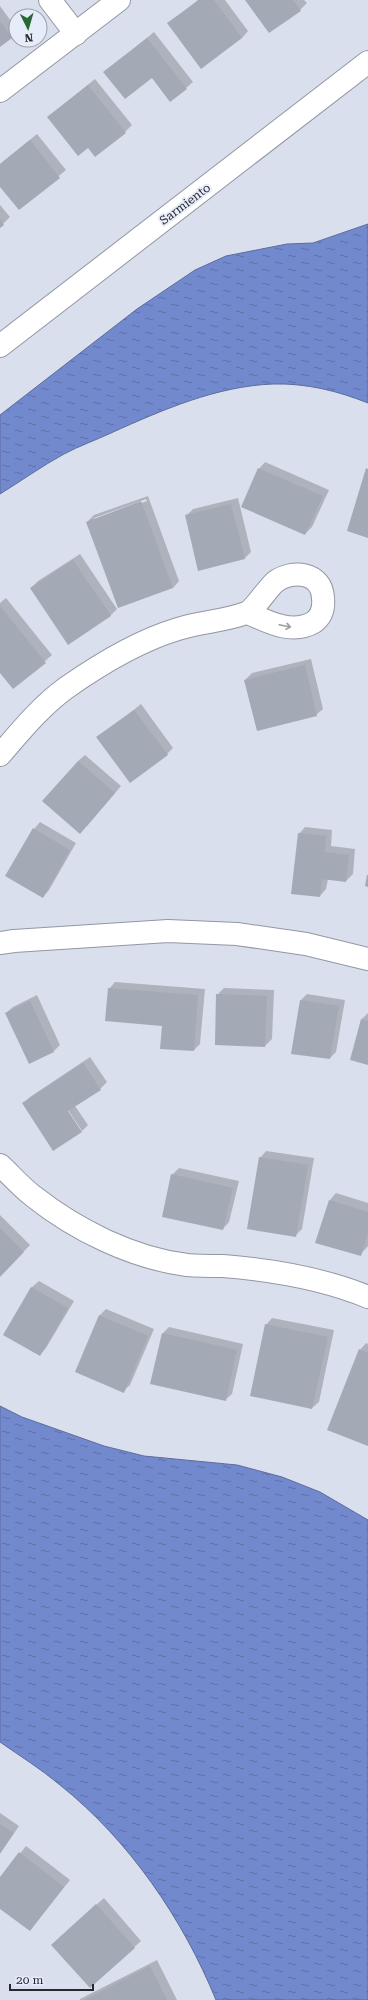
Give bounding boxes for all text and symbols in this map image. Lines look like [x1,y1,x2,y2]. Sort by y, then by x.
north arrow [8,8,48,48]
text: N [24,31,34,44]
street label: Sarmiento [157,180,213,228]
one-way arrow [278,623,291,631]
scale bar [10,1966,93,1992]
text: 20 m [16,1973,43,1987]

